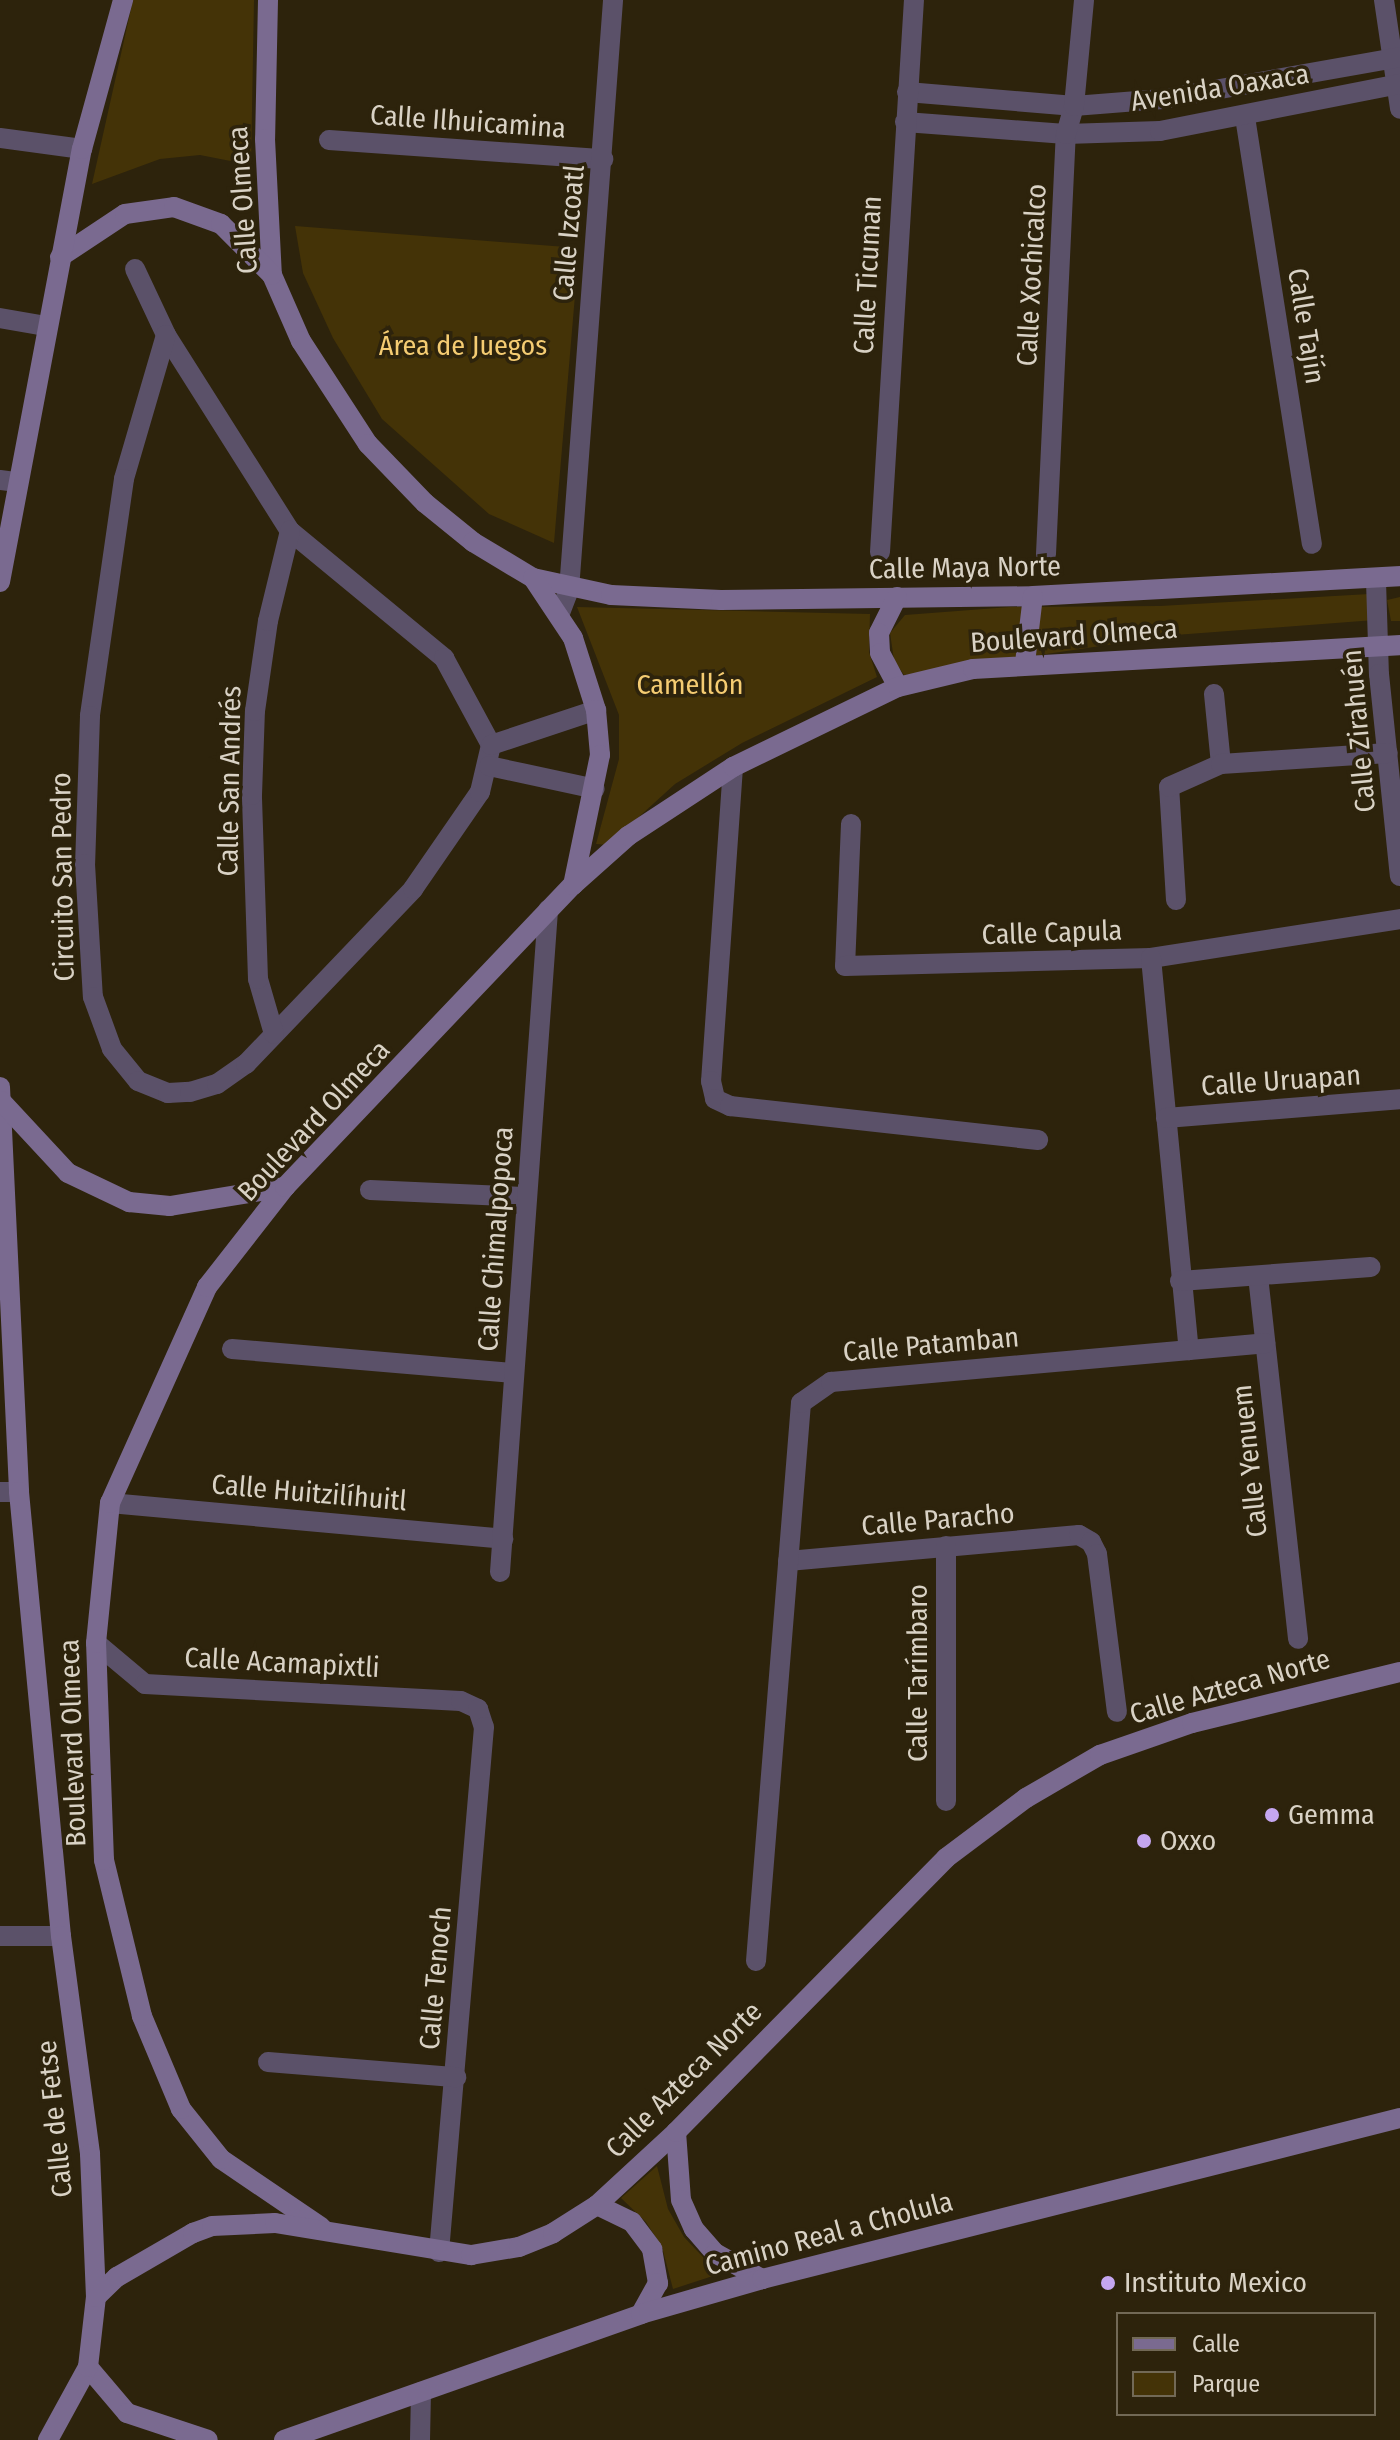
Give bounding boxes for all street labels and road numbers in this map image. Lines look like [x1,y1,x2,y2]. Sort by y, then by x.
street label: Avenida Oaxaca [1128,57,1312,119]
street label: Calle Ilhuicamina [369,98,567,146]
street label: Calle Olmeca [221,125,265,275]
street label: Calle Izcoatl [546,164,592,302]
street label: Calle Xochicalco [1010,183,1054,367]
street label: Calle Ticuman [847,195,889,355]
street label: Calle Tajín [1280,266,1332,386]
street label: Calle Maya Norte [869,550,1061,586]
street label: Boulevard Olmeca [969,612,1179,660]
street label: Calle Zirahuén [1335,648,1383,814]
street label: Calle San Andrés [212,685,248,877]
street label: Circuito San Pedro [44,772,82,982]
street label: Calle Capula [981,914,1123,952]
street label: Boulevard Olmeca [231,1034,397,1208]
street label: Calle Uruapan [1200,1059,1362,1103]
street label: Calle Chimalpopoca [471,1125,521,1353]
street label: Calle Patamban [842,1321,1020,1369]
street label: Calle Yenuem [1225,1383,1275,1539]
street label: Calle Huitzilíhuitl [210,1468,408,1518]
street label: Calle Paracho [860,1497,1016,1543]
street label: Calle Tarímbaro [901,1584,935,1762]
street label: Boulevard Olmeca [53,1639,93,1847]
street label: Calle Acamapixtli [184,1641,380,1685]
street label: Calle Azteca Norte [1126,1642,1334,1732]
street label: Calle Tenoch [413,1905,459,2051]
street label: Calle Azteca Norte [599,1995,769,2165]
street label: Calle de Fetse [30,2039,80,2199]
street label: Camino Real a Cholula [702,2185,956,2283]

